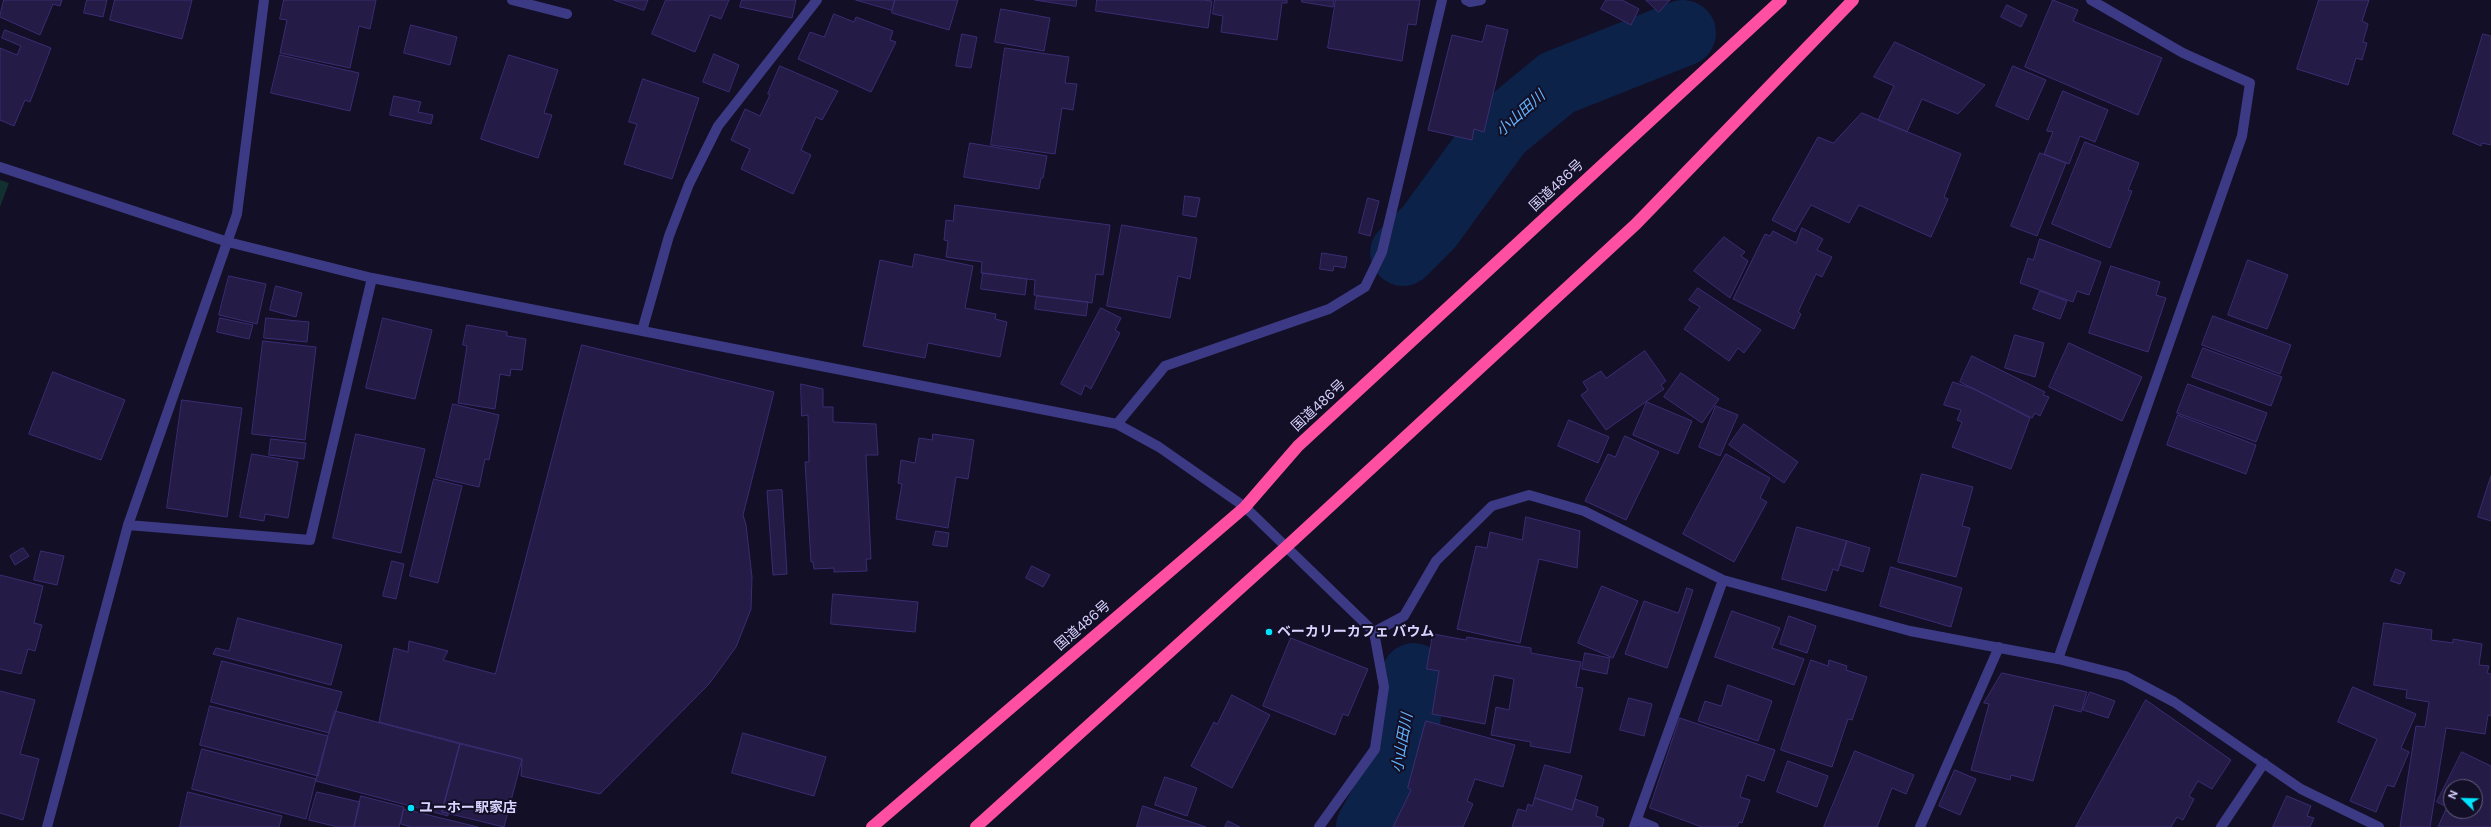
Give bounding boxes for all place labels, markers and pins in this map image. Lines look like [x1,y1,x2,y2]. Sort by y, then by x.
place label: ベーカリーカフェ バウム [1277,624,1434,640]
marker: ベーカリーカフェ バウム [1264,627,1274,637]
place label: ユーホー駅家店 [419,800,517,816]
marker: ユーホー駅家店 [406,803,416,813]

